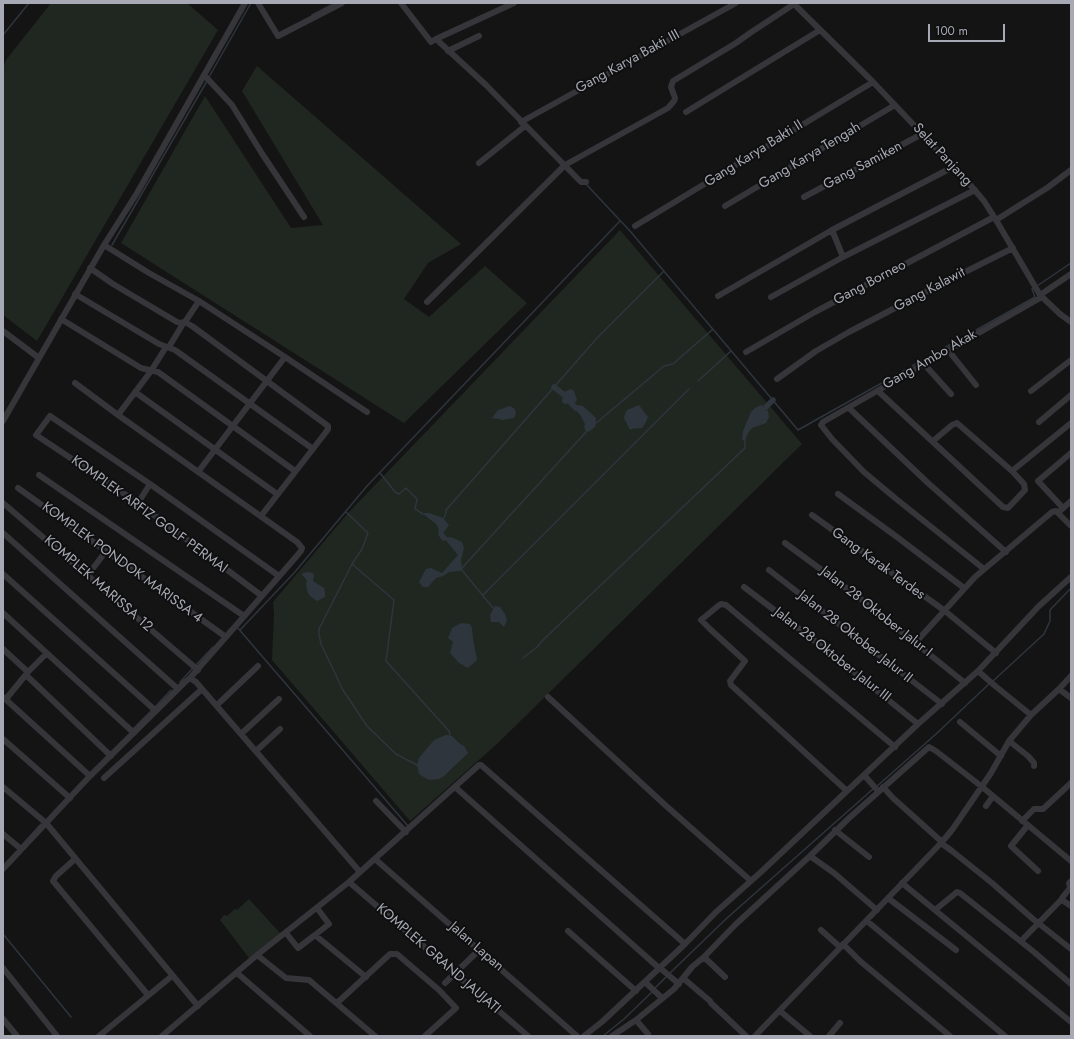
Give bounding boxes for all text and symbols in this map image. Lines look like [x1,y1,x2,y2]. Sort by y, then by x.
scale bar [930,16,1007,42]
text: 100 m [935,22,968,40]
street label: Gang Karya Bakti III [573,26,683,98]
street label: Gang Karya Bakti II [702,117,806,191]
street label: Gang Karya Tengah [756,119,864,193]
street label: Selat Panjang [909,120,975,190]
street label: Gang Samiken [821,138,905,194]
street label: Gang Borneo [831,257,909,309]
street label: Gang Kalawit [892,264,968,316]
street label: Gang Ambo Akak [880,326,980,394]
street label: KOMPLEK ARFIZ GOLF PERMAI [67,453,231,577]
street label: KOMPLEK PONDOK MARISSA 4 [38,499,206,627]
street label: Gang Karak Terdes [828,524,928,604]
street label: KOMPLEK MARISSA 12 [40,532,156,636]
street label: Jalan 28 Oktober Jalur I [817,563,935,661]
street label: Jalan 28 Oktober Jalur II [795,587,915,687]
street label: Jalan 28 Oktober Jalur III [770,604,894,706]
street label: KOMPLEK GRAND JAUJATI [373,901,503,1017]
street label: Jalan Lapan [445,919,507,975]

